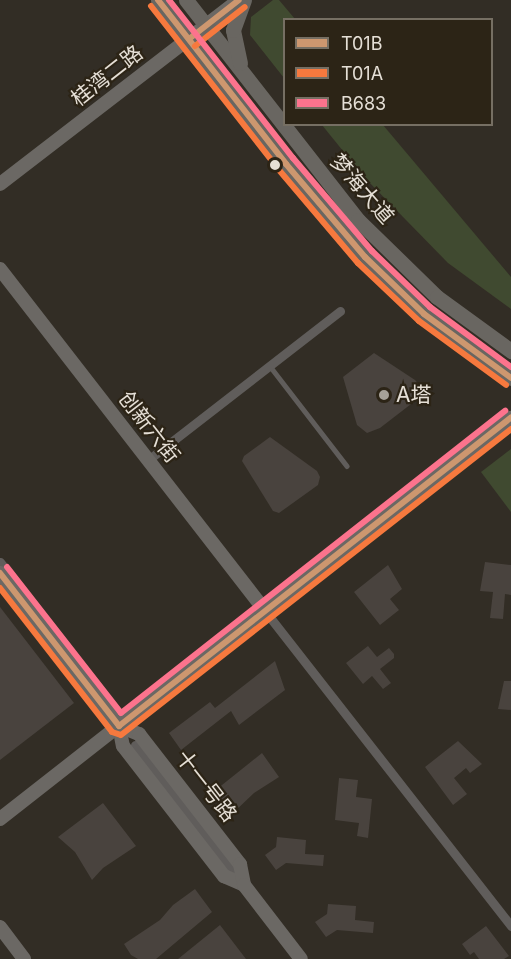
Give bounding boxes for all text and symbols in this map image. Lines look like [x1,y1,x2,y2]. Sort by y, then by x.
legend [283,18,493,126]
text: T01B [341,33,382,54]
street label: 桂湾二路 [66,40,148,112]
text: T01A [341,63,383,84]
text: B683 [341,93,386,114]
street label: 梦海大道 [325,149,399,229]
unlabelled marker [269,159,281,171]
place label: A塔 [396,382,431,408]
street label: 创新六街 [113,386,185,468]
marker: A塔 [377,388,391,402]
street label: 十一号路 [170,745,242,827]

